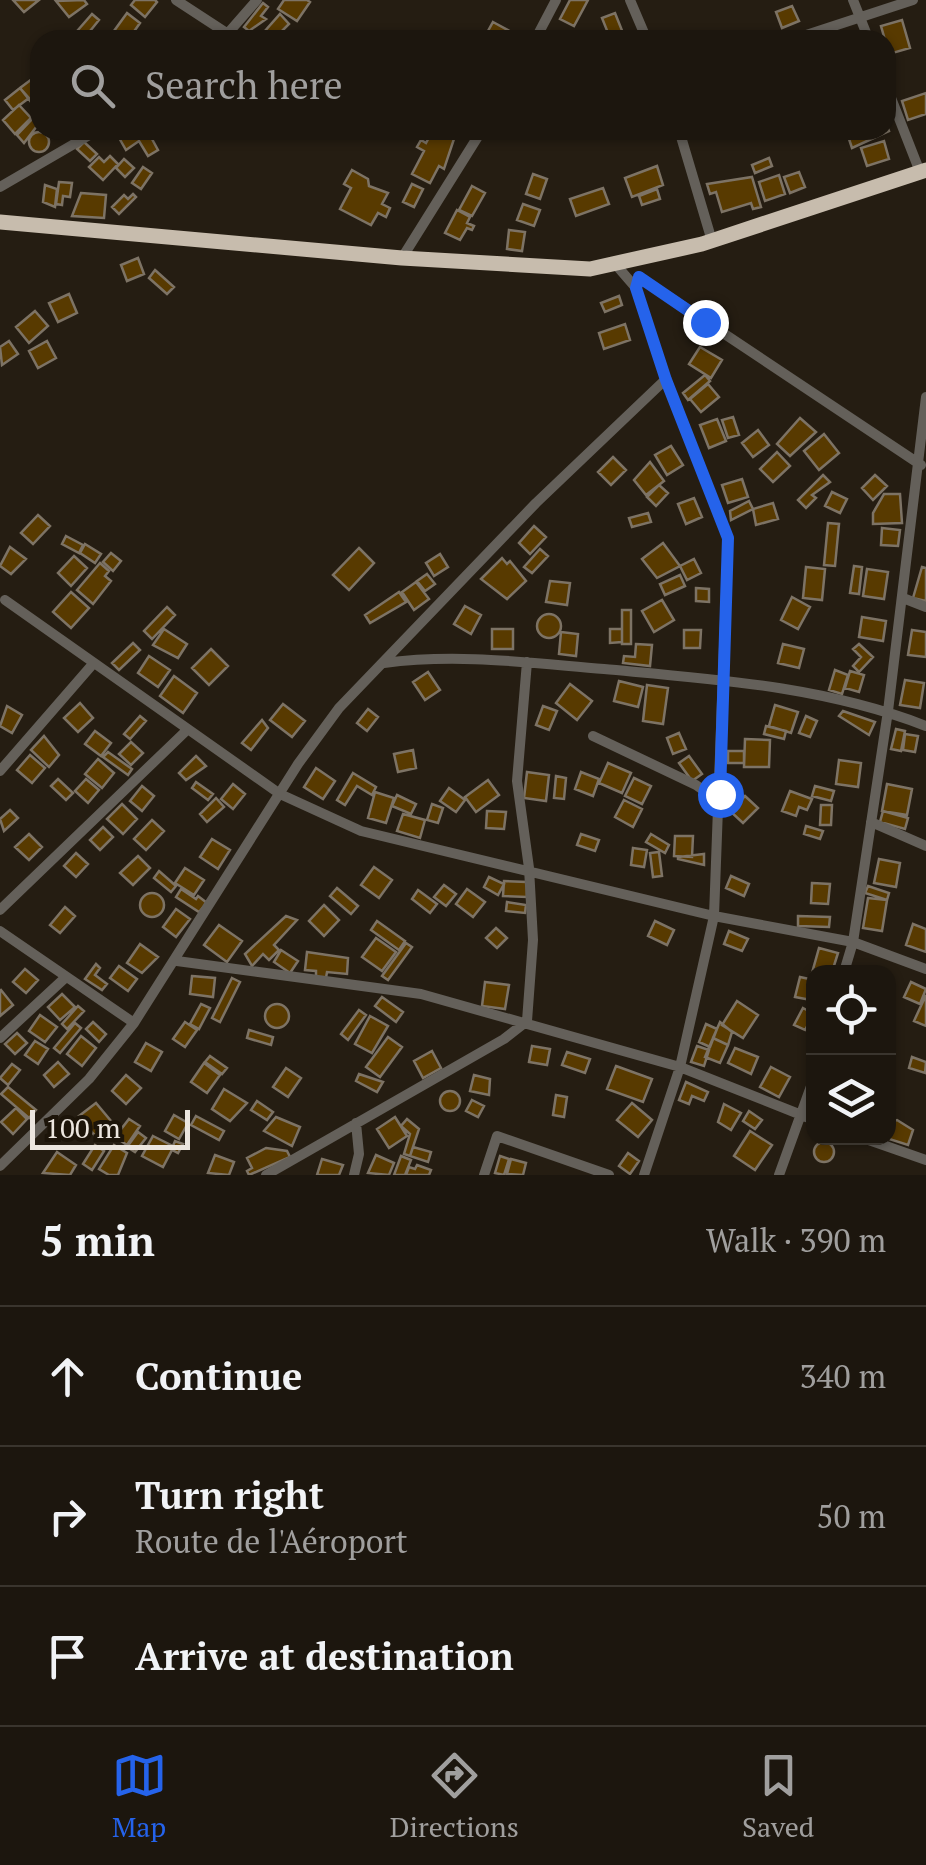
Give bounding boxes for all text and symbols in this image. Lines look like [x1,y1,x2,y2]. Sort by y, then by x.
search box [30,30,896,140]
icon: search [65,58,120,113]
text: Search here [145,60,343,110]
route end [683,300,729,346]
route start [698,772,744,818]
map controls [806,965,896,1145]
button: locate [806,965,896,1055]
button: layers [806,1055,896,1145]
scale bar [30,1105,190,1150]
text: 100 m [45,1109,121,1146]
text: 5 min [40,1212,155,1268]
text: Walk · 390 m [706,1219,886,1261]
icon: ahead [40,1349,95,1404]
text: Continue [135,1351,302,1401]
text: 340 m [799,1355,886,1397]
text: Turn right [135,1470,324,1520]
icon: right [40,1489,95,1544]
text: 50 m [816,1495,886,1537]
text: Route de l'Aéroport [135,1520,408,1562]
icon: arrive [40,1629,95,1684]
text: Arrive at destination [135,1631,514,1681]
tab: Map [112,1748,167,1845]
tab: Directions [390,1748,519,1845]
tab: Saved [742,1748,814,1845]

